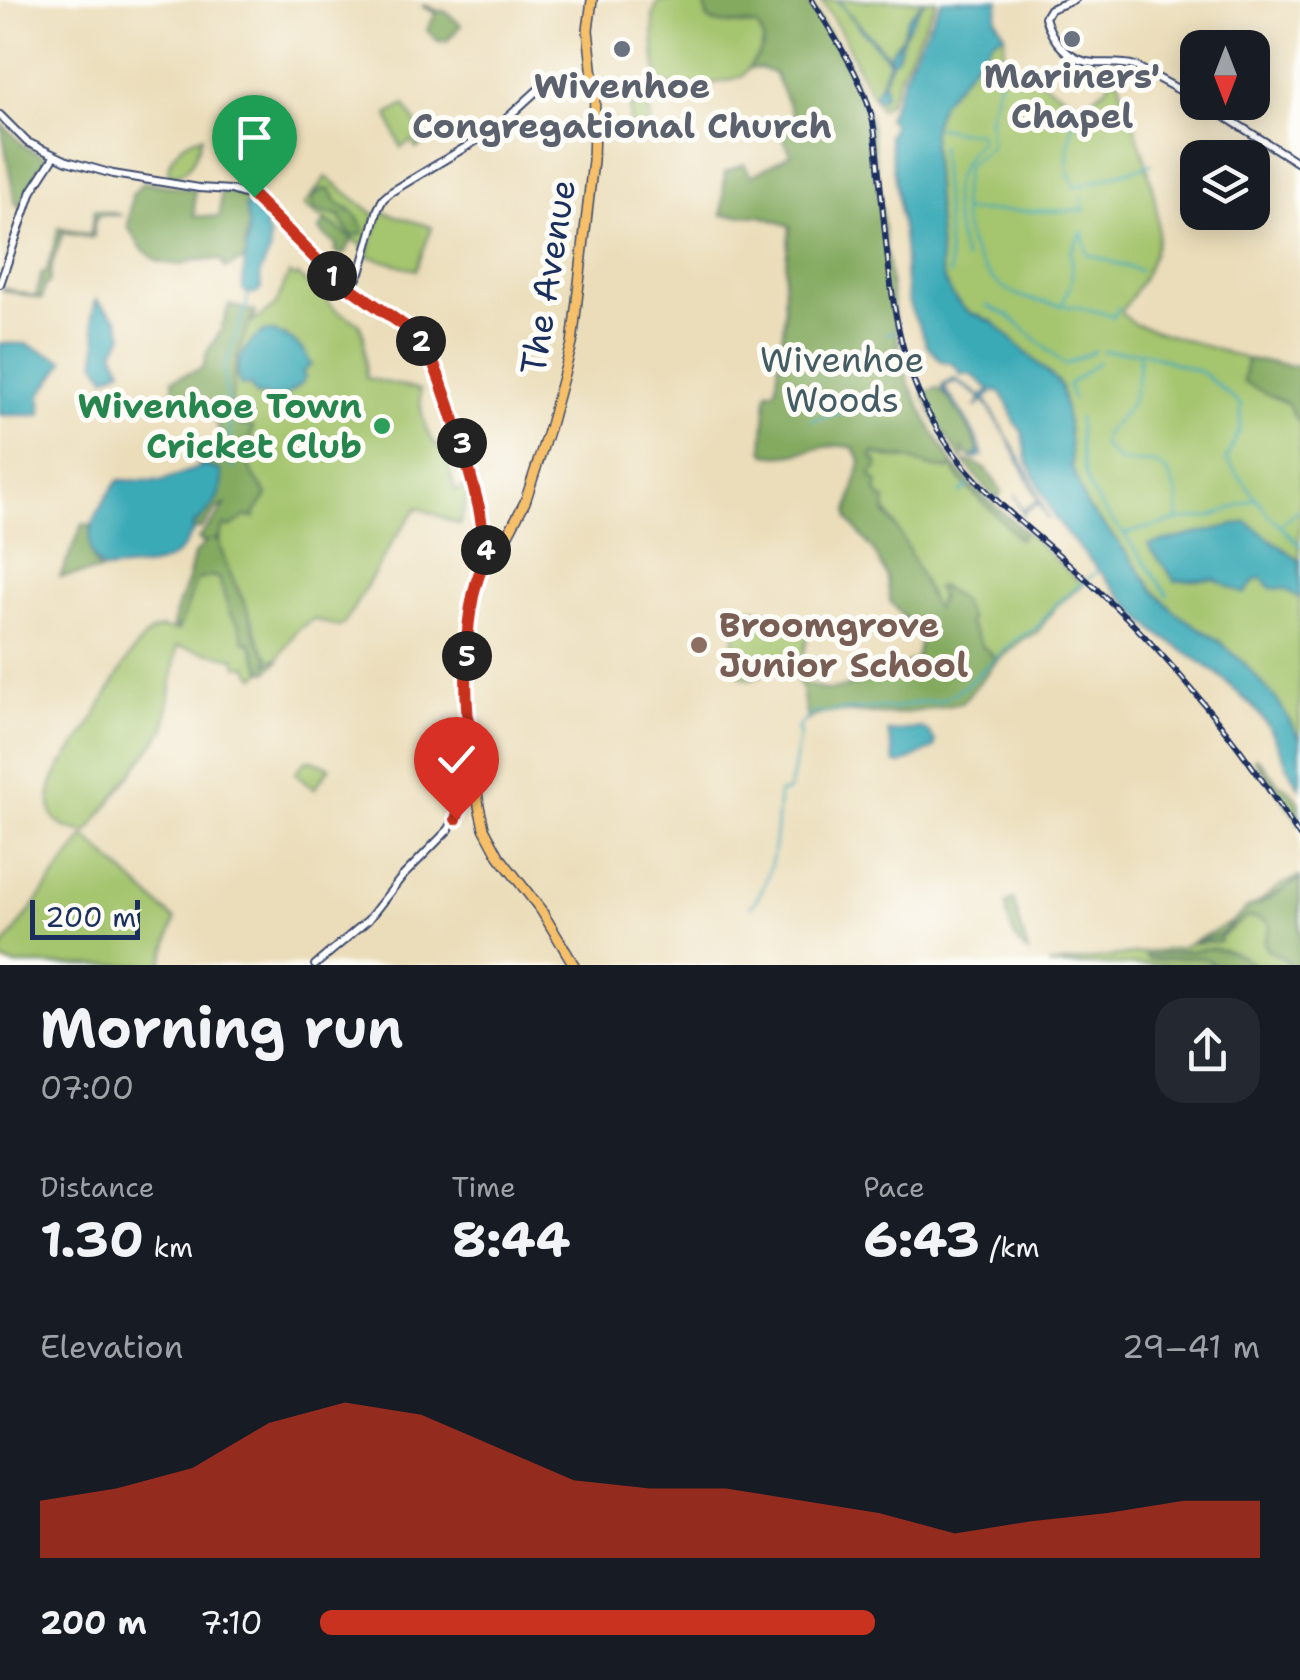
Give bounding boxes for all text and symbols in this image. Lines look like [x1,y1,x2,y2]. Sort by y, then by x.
marker: Mariners' Chapel [1061,28,1083,50]
north arrow [1180,30,1270,120]
map controls [1180,30,1270,230]
marker: Wivenhoe Congregational Church [611,38,633,60]
place label: Mariners' Chapel [984,52,1160,139]
place label: Wivenhoe Congregational Church [412,62,832,149]
pin [212,95,297,198]
icon: arrive [227,110,282,165]
button: layers [1180,140,1270,230]
street label: The Avenue [509,176,586,378]
pin: 1 [307,251,357,301]
text: 1 [326,257,338,295]
pin: 2 [396,316,446,366]
text: 2 [411,322,431,360]
park label: Wivenhoe Woods [760,336,924,423]
place label: Wivenhoe Town Cricket Club [77,382,362,469]
marker: Wivenhoe Town Cricket Club [371,415,393,437]
pin: 3 [437,418,487,468]
text: 3 [452,424,472,462]
pin: 4 [461,525,511,575]
text: 4 [476,531,496,569]
place label: Broomgrove Junior School [719,601,968,688]
pin: 5 [442,631,492,681]
marker: Broomgrove Junior School [688,634,710,656]
text: 5 [458,637,476,675]
pin [414,717,499,820]
icon: check [429,732,484,787]
scale bar [30,895,140,940]
text: 200 m [45,898,136,936]
text: Morning run [40,991,404,1065]
button: share [1155,998,1260,1103]
text: 07:00 [40,1066,134,1109]
text: Distance [40,1168,155,1206]
text: Time [452,1168,516,1206]
text: Pace [863,1168,925,1206]
text: 1.30 [40,1206,144,1273]
text: 8:44 [452,1206,571,1273]
text: 6:43 [863,1206,980,1273]
text: km [144,1228,193,1266]
text: /km [980,1228,1040,1266]
text: Elevation [40,1325,183,1368]
text: 29–41 m [1122,1325,1260,1368]
text: 200 m [40,1601,147,1644]
text: 7:10 [200,1601,263,1644]

